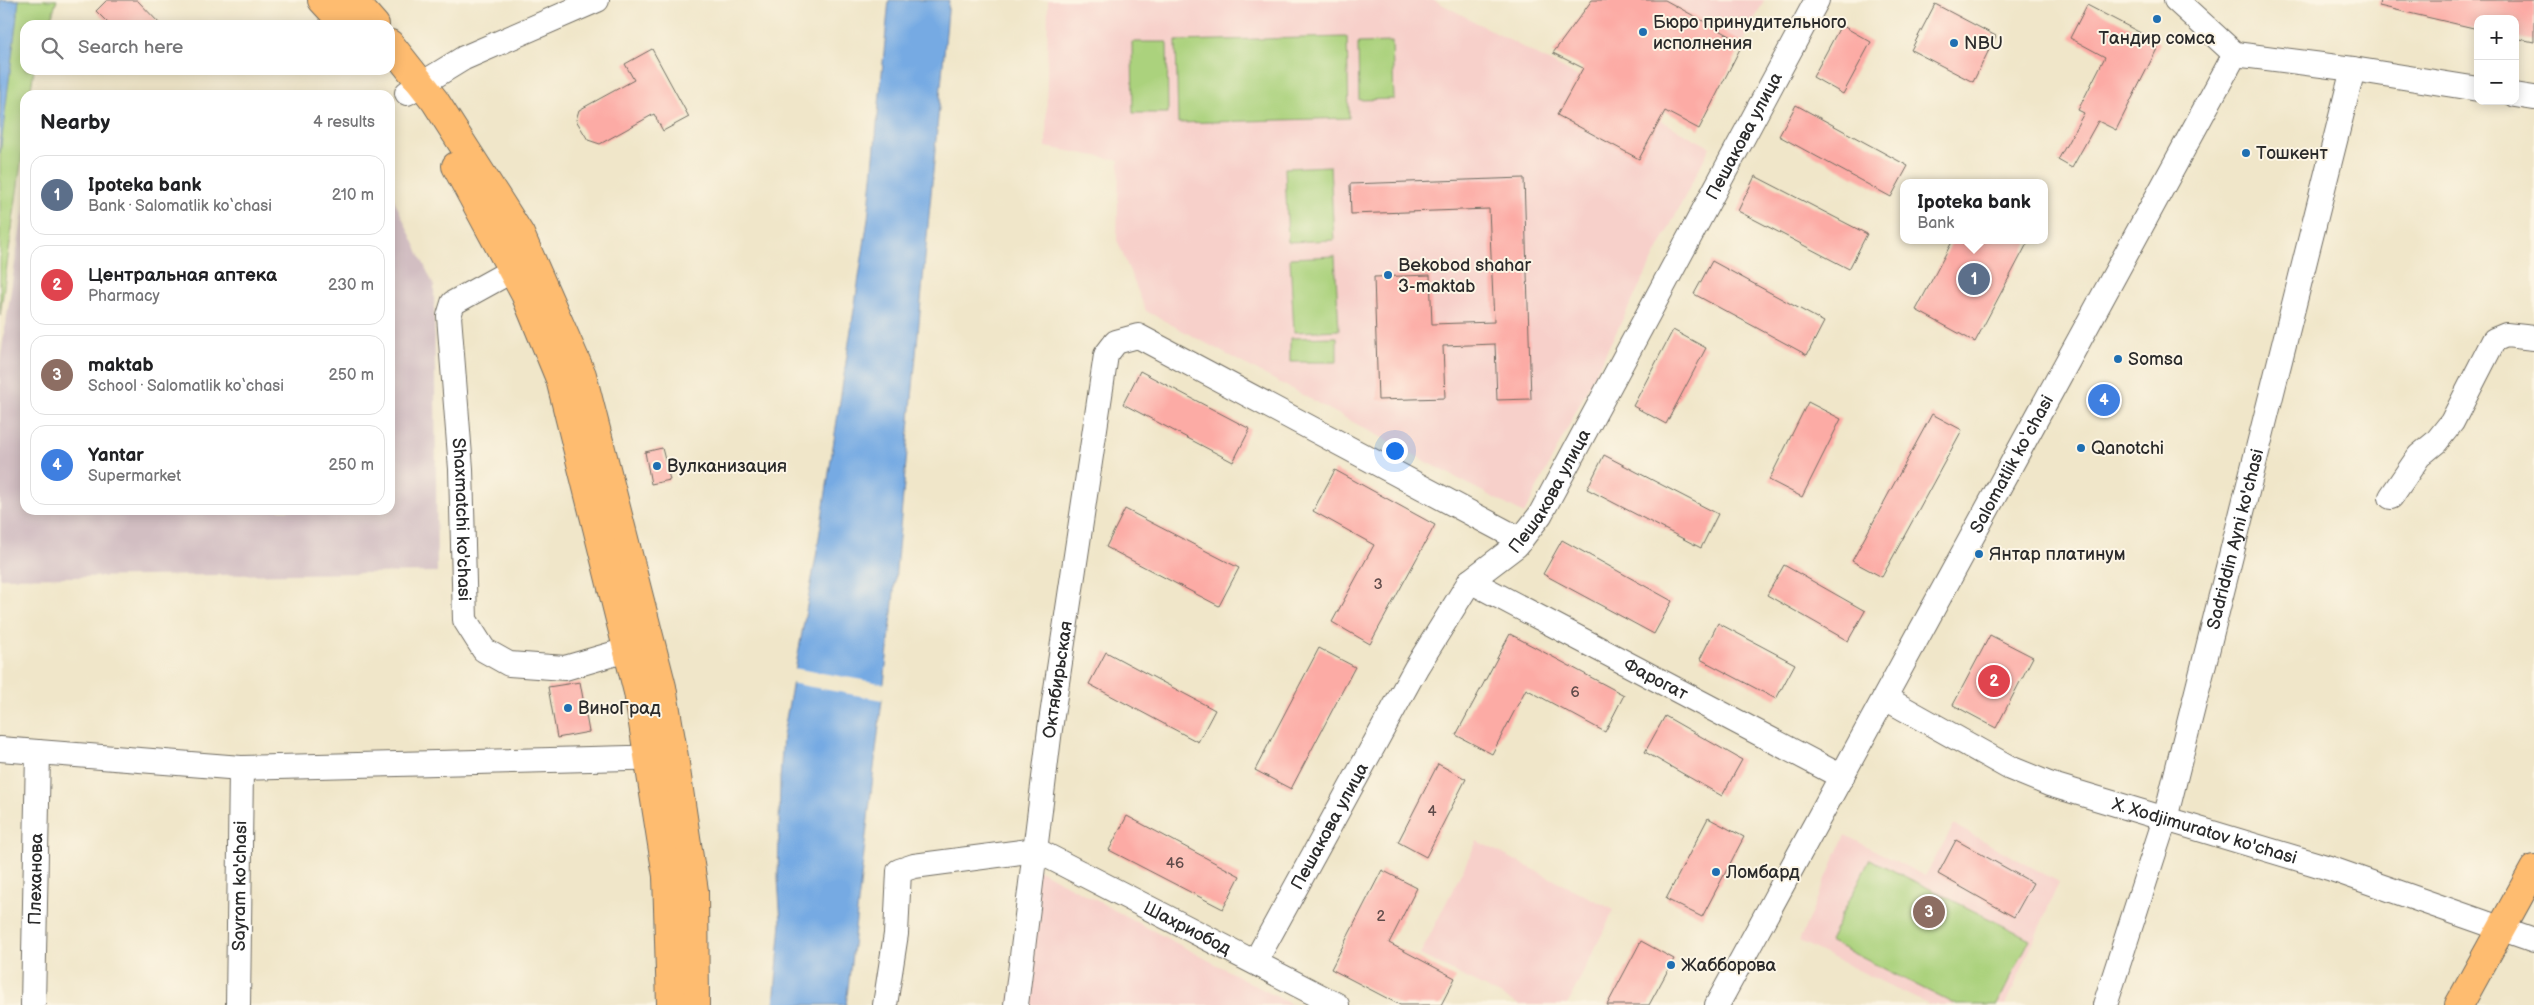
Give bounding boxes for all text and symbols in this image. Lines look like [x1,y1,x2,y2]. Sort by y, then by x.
place label: Бюро принудительного исполнения [1653,12,1846,54]
marker: Тандир сомса [2151,13,2163,25]
map controls [2474,15,2519,105]
button: + [2474,15,2519,60]
search box [20,20,395,75]
marker: Бюро принудительного исполнения [1637,26,1649,38]
place label: Тандир сомса [2099,28,2216,49]
place label: NBU [1964,33,2003,54]
icon: search [38,34,66,62]
text: Search here [78,36,183,59]
marker: NBU [1948,37,1960,49]
button: − [2474,60,2519,105]
street label: Пешакова улица [1701,68,1787,203]
text: Nearby [40,110,110,135]
text: 4 results [313,113,375,132]
place label: Тошкент [2256,143,2329,164]
marker: Тошкент [2240,147,2252,159]
text: Ipoteka bank [88,174,201,197]
popup [1900,179,2048,244]
text: 1 [54,186,60,205]
text: 210 m [332,186,374,205]
text: Ipoteka bank [1917,191,2031,214]
text: Bank · Salomatlik ko‘chasi [88,197,272,216]
text: Bank [1917,214,1954,233]
place label: Bekobod shahar 3-maktab [1398,255,1531,297]
pin: 1 [1958,260,1990,298]
text: Центральная аптека [88,264,277,287]
marker: Bekobod shahar 3-maktab [1382,269,1394,281]
text: 2 [52,276,62,295]
text: 230 m [328,276,374,295]
text: Pharmacy [88,287,160,306]
place label: Somsa [2128,349,2183,370]
marker: Somsa [2112,353,2124,365]
text: maktab [88,354,154,377]
text: 3 [52,366,62,385]
text: 250 m [328,366,374,385]
text: School · Salomatlik ko‘chasi [88,377,284,396]
pin: 4 [2088,381,2120,419]
street label: Salomatlik ko‘chasi [1966,391,2058,537]
street label: Пешакова улица [1504,425,1595,557]
street label: Shaxmatchi ko'chasi [448,437,475,601]
your location [1382,438,1408,464]
place label: Qanotchi [2091,438,2164,459]
marker: Qanotchi [2075,442,2087,454]
text: Yantar [88,444,144,467]
street label: Sadriddin Ayni ko'chasi [2202,447,2268,632]
text: 4 [52,456,62,475]
text: 250 m [328,456,374,475]
place label: Вулканизация [667,456,787,477]
marker: Вулканизация [651,460,663,472]
text: Supermarket [88,467,181,486]
place label: Янтар платинум [1989,544,2126,565]
marker: Янтар платинум [1973,548,1985,560]
house number: 3 [1373,575,1383,594]
street label: Октябирьская [1038,619,1077,740]
street label: Фарогат [1620,653,1692,705]
pin: 2 [1978,662,2010,700]
house number: 6 [1570,683,1580,702]
place label: ВиноГрад [578,698,661,719]
marker: ВиноГрад [562,702,574,714]
street label: Пешакова улица [1286,759,1373,893]
street label: X. Xodjimuratov ko'chasi [2109,793,2299,868]
house number: 4 [1427,802,1437,821]
street label: Sayram ko'chasi [228,821,251,951]
street label: Плеханова [24,832,47,925]
house number: 46 [1166,854,1184,873]
place label: Ломбард [1725,862,1800,883]
marker: Ломбард [1710,866,1722,878]
pin: 3 [1913,893,1945,931]
street label: Шахриобод [1140,897,1235,959]
house number: 2 [1377,907,1386,926]
place label: Жабборова [1681,955,1776,976]
marker: Жабборова [1665,959,1677,971]

